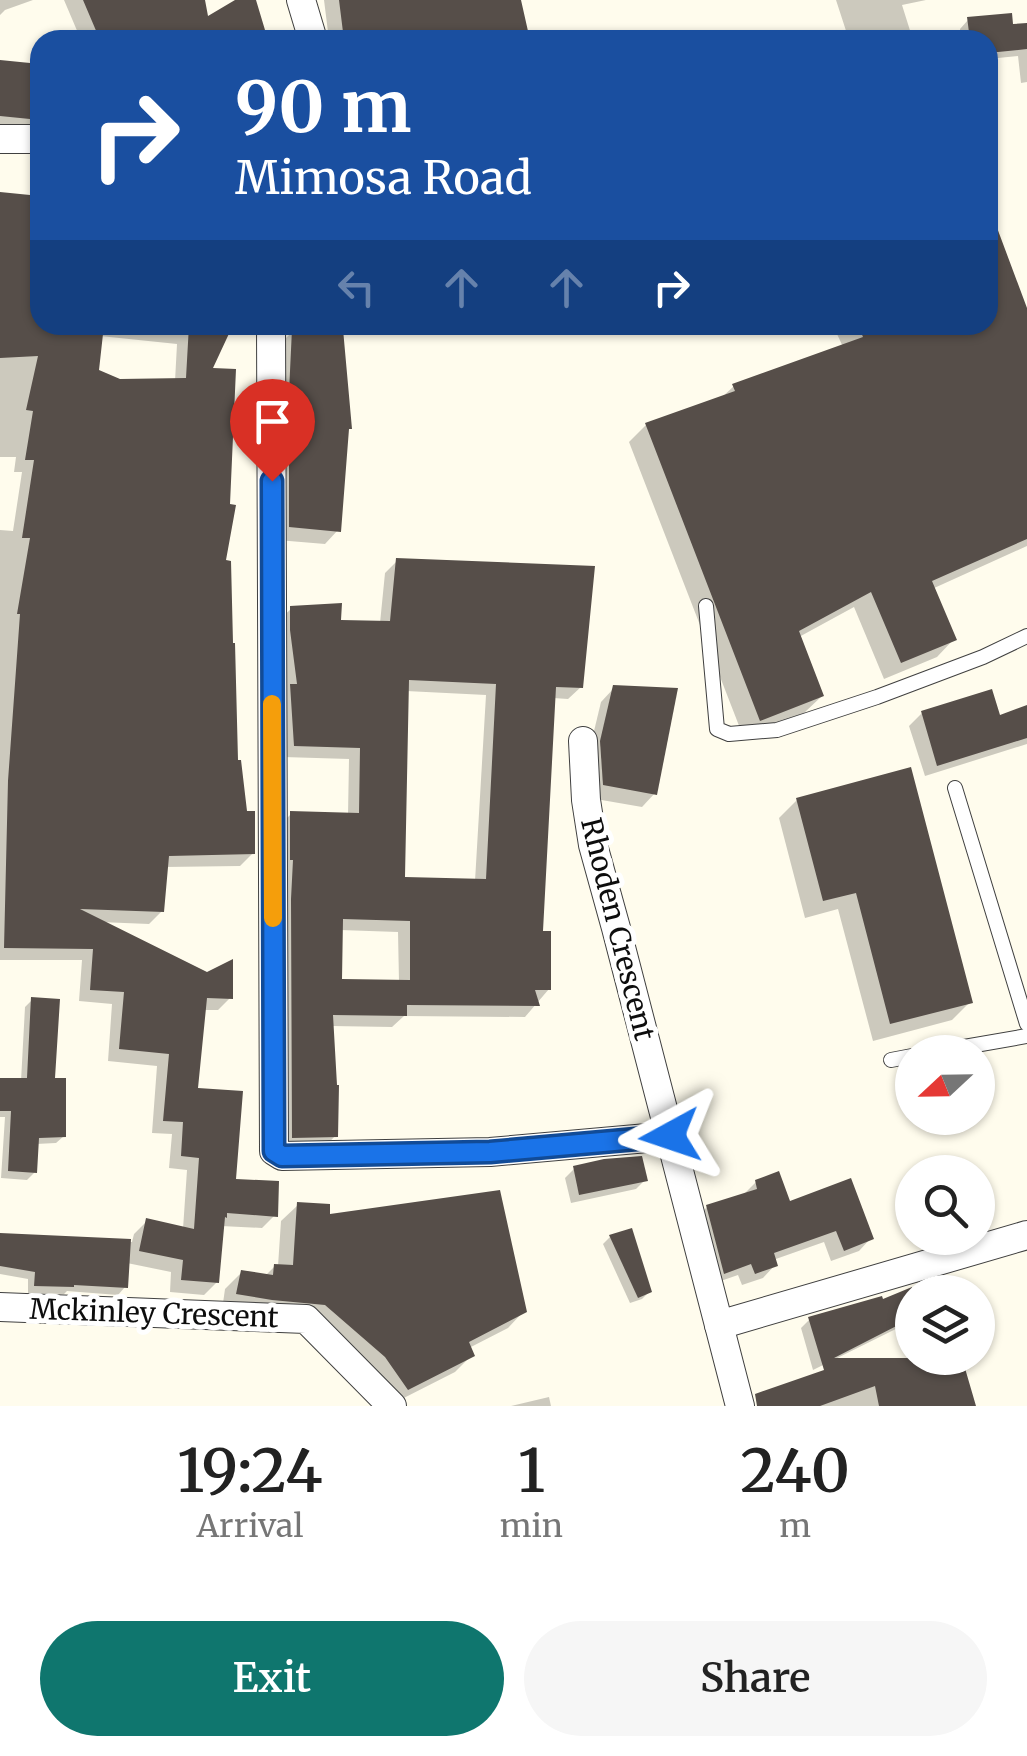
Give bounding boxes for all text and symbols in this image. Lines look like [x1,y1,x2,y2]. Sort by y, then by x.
text: 90 m [235,63,412,151]
icon: right [70,70,200,200]
text: Mimosa Road [235,150,532,206]
icon: left [329,260,384,315]
icon: ahead [434,260,489,315]
icon: ahead [539,260,594,315]
icon: right [644,260,699,315]
pin [230,379,315,482]
icon: arrive [245,394,300,449]
street label: Rhoden Crescent [573,814,663,1044]
north arrow [895,1035,995,1135]
map controls [895,1035,995,1375]
position arrow [618,1084,722,1188]
button: search [895,1155,995,1255]
button: layers [895,1275,995,1375]
street label: Mckinley Crescent [29,1291,279,1335]
text: 19:24 [177,1433,323,1508]
text: 1 [518,1433,545,1508]
text: 240 [740,1433,850,1508]
text: Arrival [196,1506,303,1546]
text: min [500,1506,563,1546]
text: m [779,1506,811,1546]
button: Exit [40,1621,504,1736]
button: Share [524,1621,987,1736]

